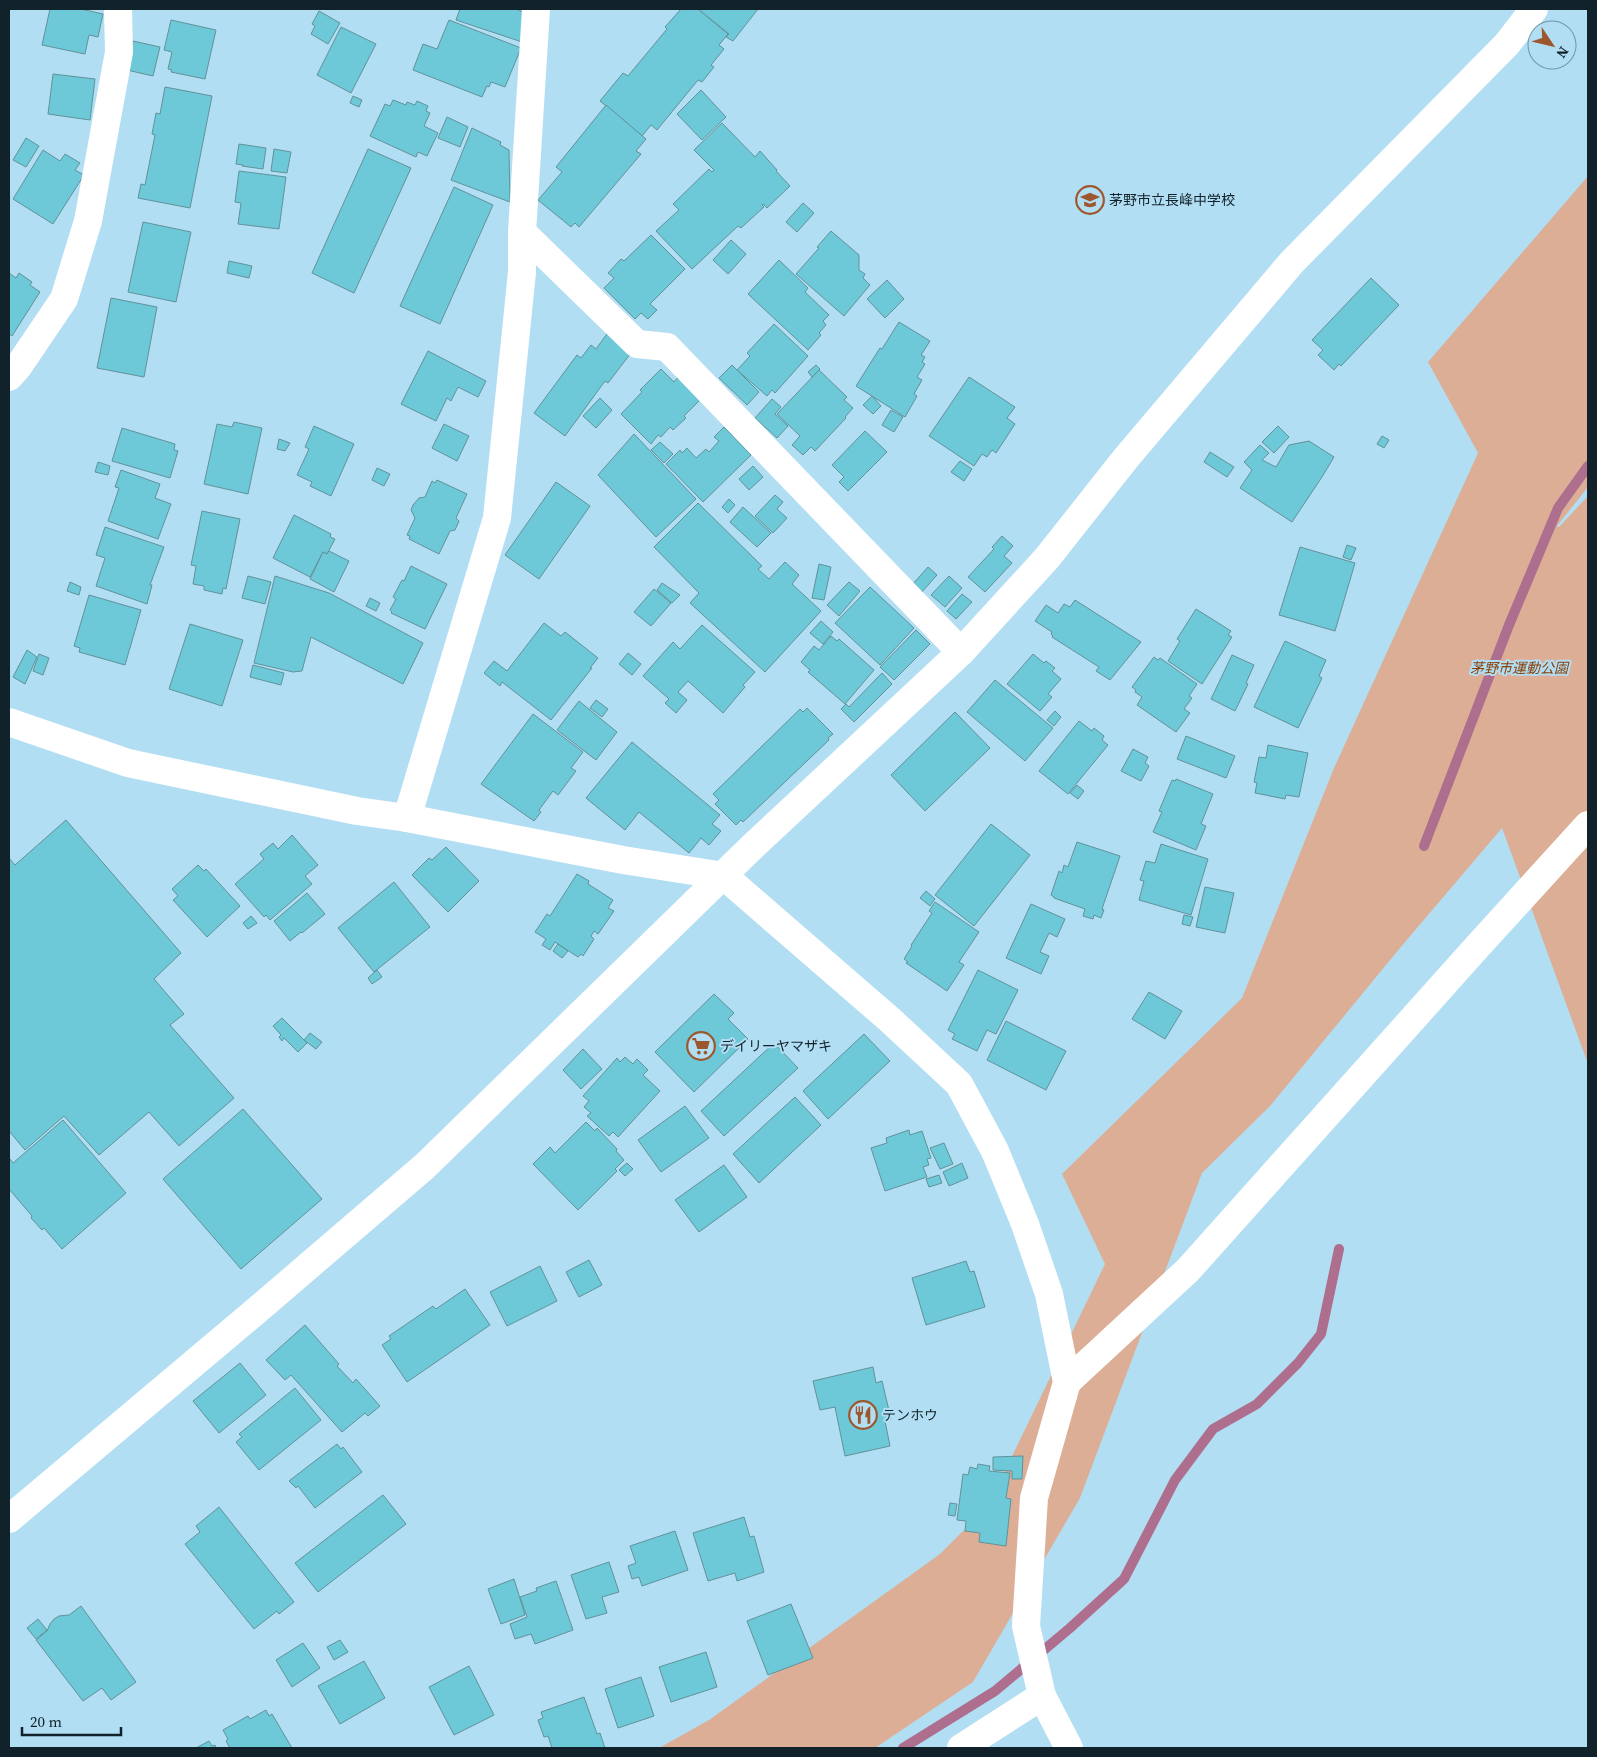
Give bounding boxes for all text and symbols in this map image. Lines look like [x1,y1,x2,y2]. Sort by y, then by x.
north arrow [1527,20,1577,70]
text: N [1552,43,1574,62]
school or university icon: 茅野市立長峰中学校 [1075,185,1105,215]
place label: 茅野市立長峰中学校 [1109,190,1235,210]
park label: 茅野市運動公園 [1470,658,1570,678]
supermarket icon: デイリーヤマザキ [686,1031,716,1061]
place label: デイリーヤマザキ [720,1036,832,1056]
restaurant icon: テンホウ [848,1400,878,1430]
place label: テンホウ [882,1405,938,1425]
scale bar [22,1704,121,1736]
text: 20 m [30,1711,62,1732]

